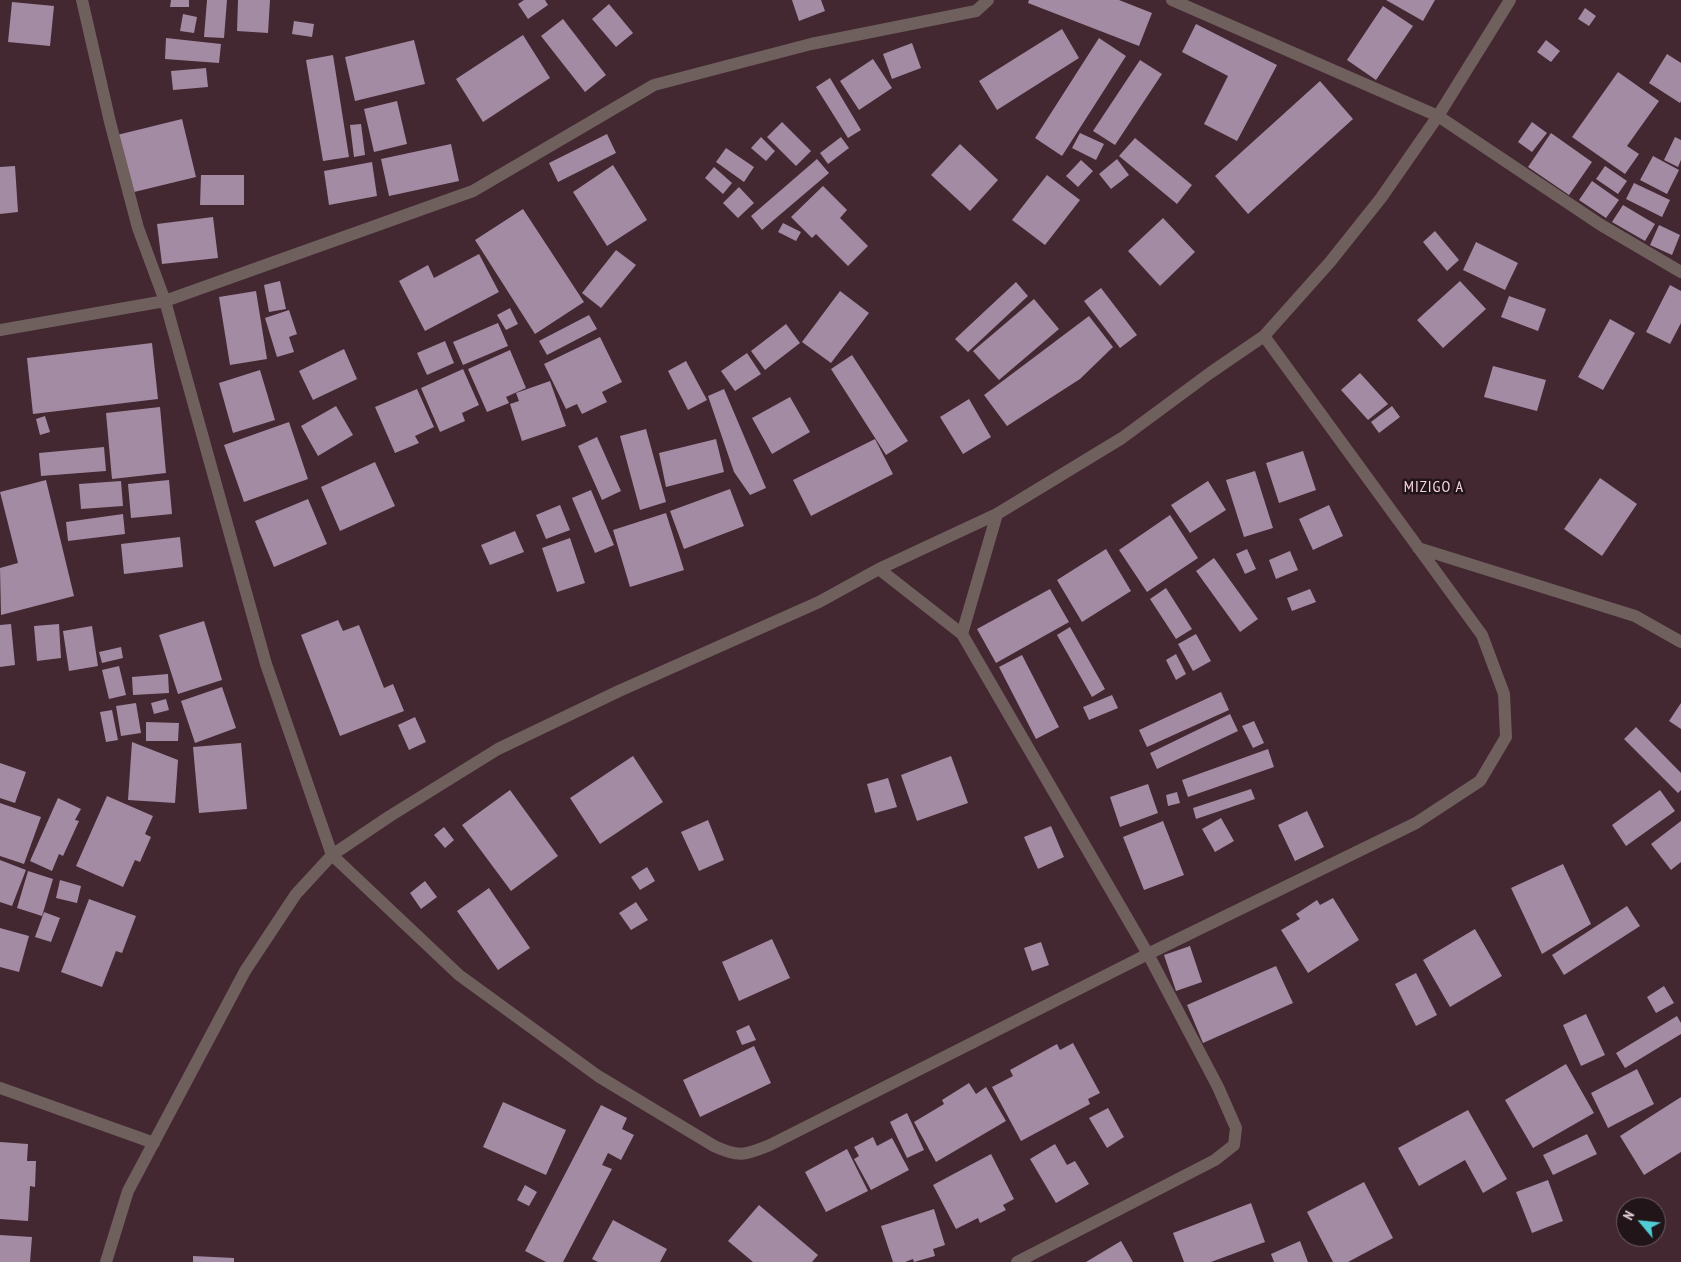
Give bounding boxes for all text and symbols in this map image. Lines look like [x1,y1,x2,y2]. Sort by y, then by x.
district label: MIZIGO A [1403,477,1465,497]
north arrow [1616,1197,1666,1247]
text: N [1619,1208,1638,1223]

